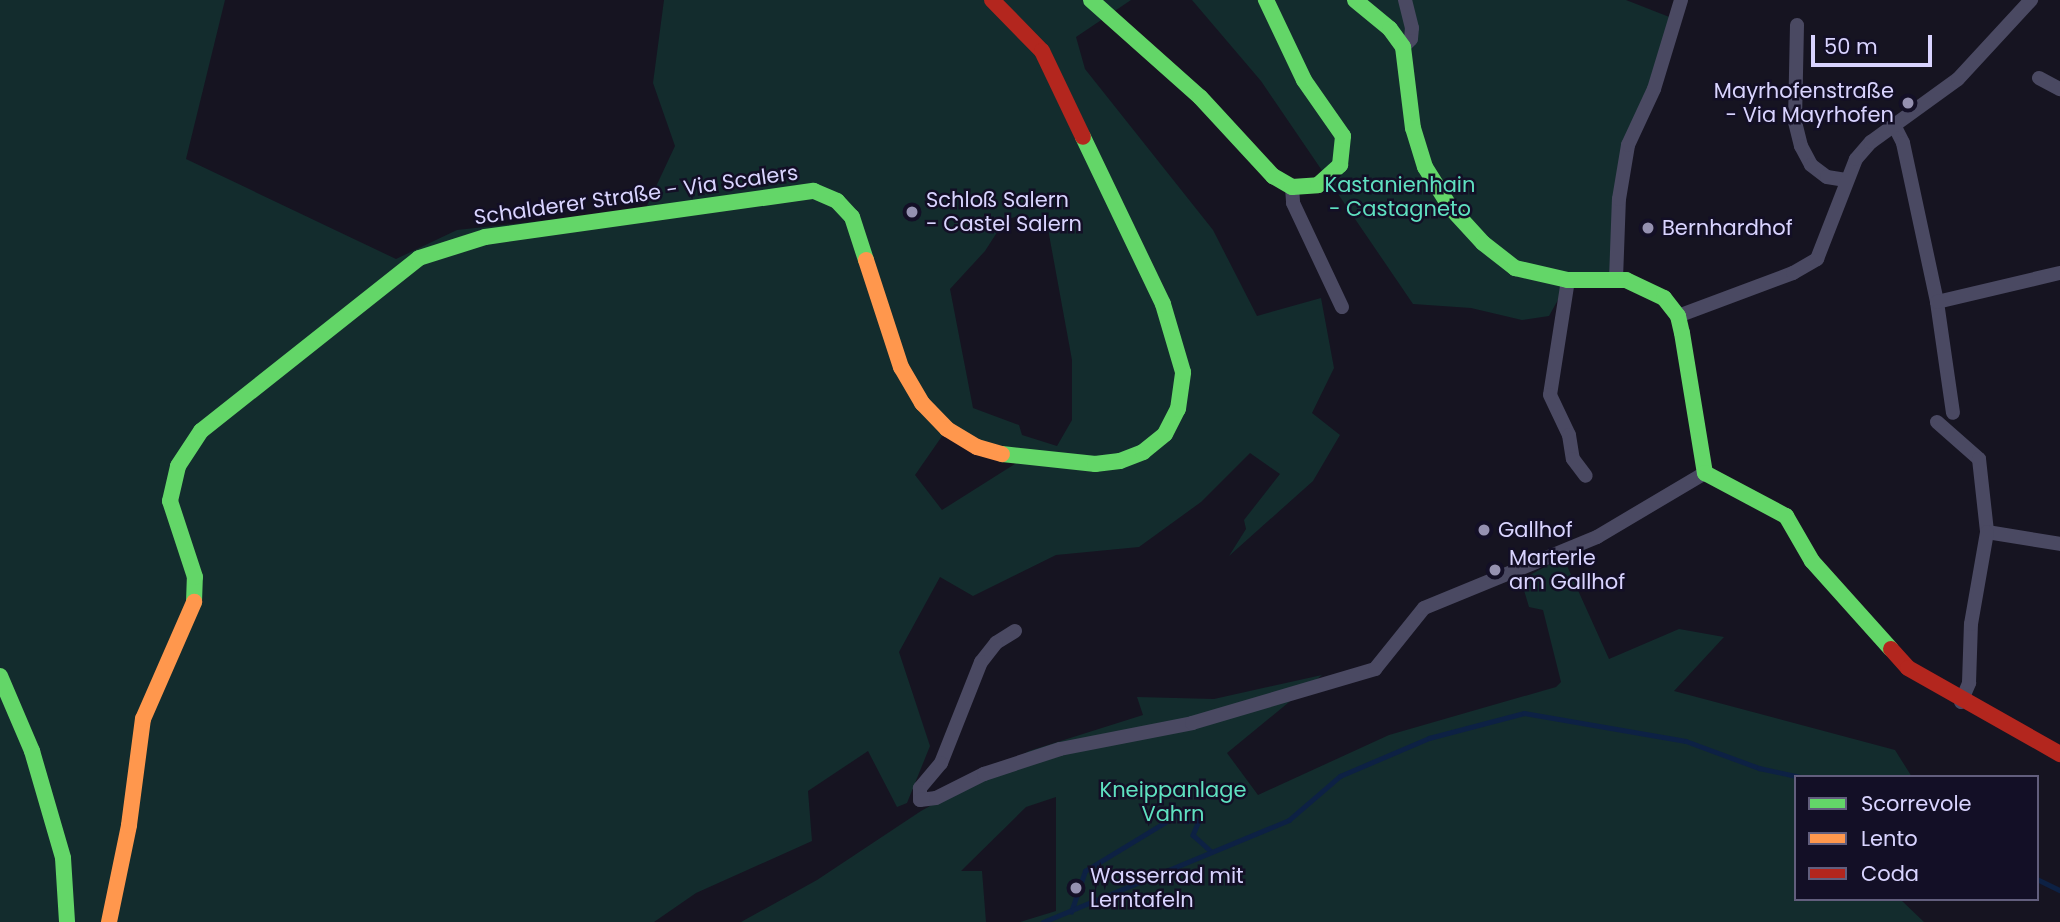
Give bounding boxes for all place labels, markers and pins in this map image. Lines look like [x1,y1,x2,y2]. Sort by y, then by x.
place label: Mayrhofenstraße - Via Mayrhofen [1714,78,1894,128]
marker: Mayrhofenstraße - Via Mayrhofen [1900,95,1916,111]
place label: Schloß Salern - Castel Salern [926,187,1082,237]
marker: Schloß Salern - Castel Salern [904,204,920,220]
place label: Bernhardhof [1662,215,1793,241]
marker: Bernhardhof [1640,220,1656,236]
place label: Gallhof [1498,517,1573,543]
marker: Gallhof [1476,522,1492,538]
place label: Marterle am Gallhof [1509,545,1625,595]
marker: Marterle am Gallhof [1487,562,1503,578]
place label: Wasserrad mit Lerntafeln [1090,863,1244,913]
marker: Wasserrad mit Lerntafeln [1068,880,1084,896]

